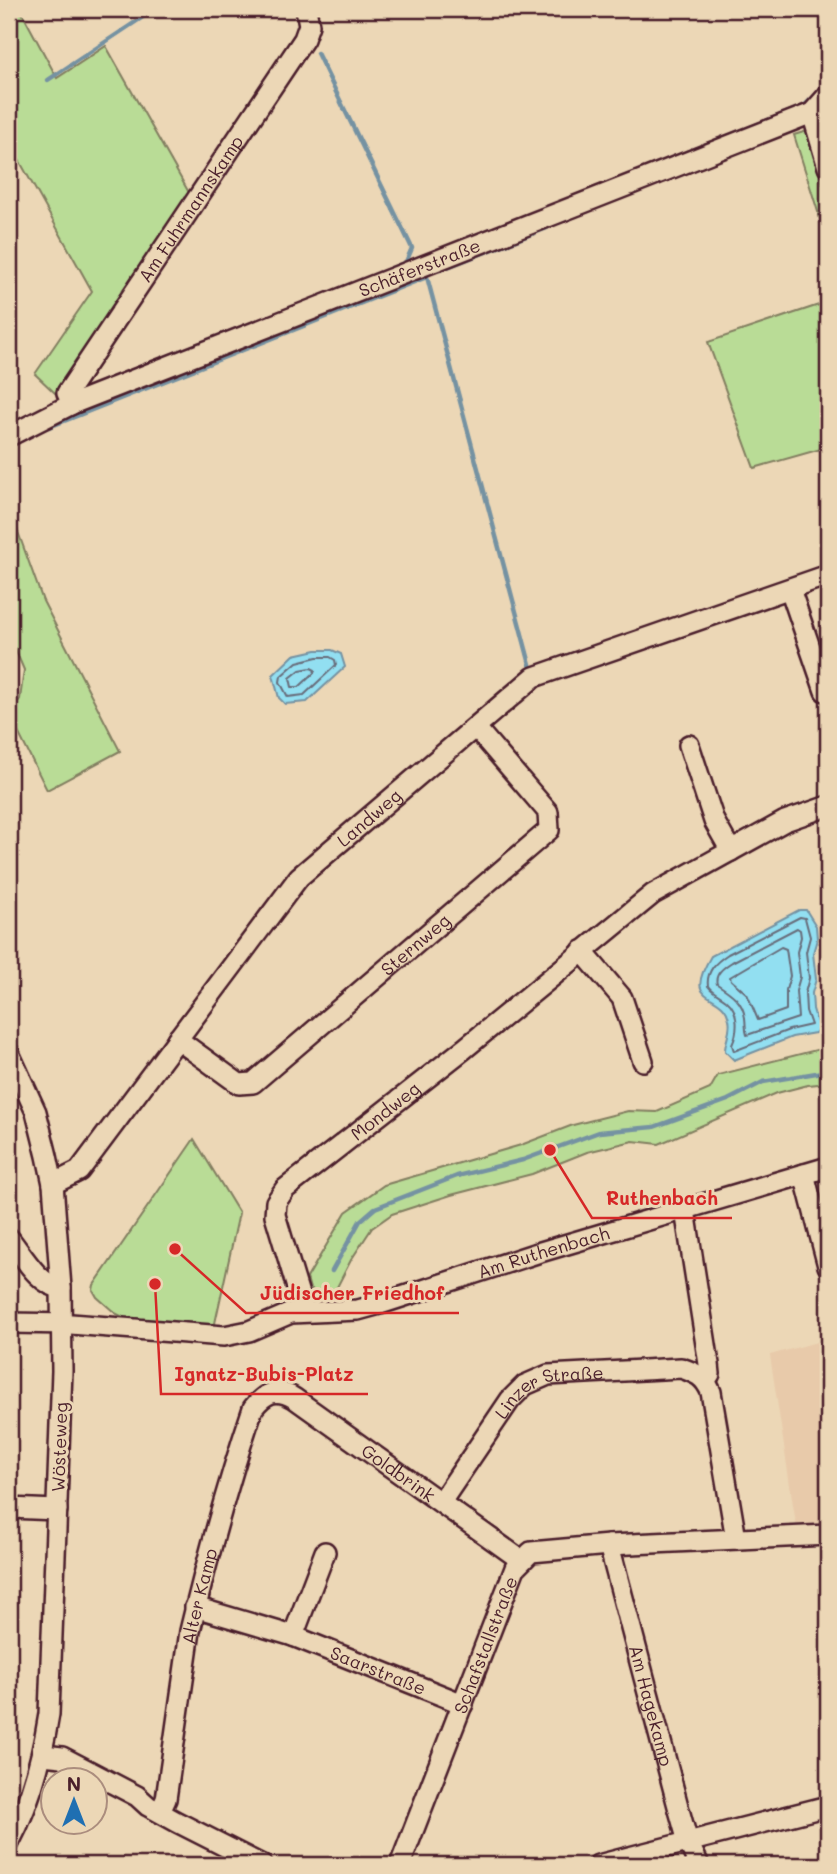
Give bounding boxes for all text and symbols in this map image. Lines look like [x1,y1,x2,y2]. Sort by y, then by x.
street label: Am Fuhrmannskamp [133,130,248,287]
street label: Schäferstraße [355,233,484,302]
street label: Landweg [332,783,406,852]
street label: Sternweg [376,908,455,981]
street label: Mondweg [345,1076,425,1146]
callout: Ruthenbach [592,1178,732,1218]
text: Ruthenbach [606,1185,718,1210]
street label: Am Ruthenbach [474,1220,612,1284]
callout: Jüdischer Friedhof [246,1273,459,1313]
text: Jüdischer Friedhof [260,1280,445,1305]
callout: Ignatz-Bubis-Platz [161,1354,368,1394]
street label: Linzer Straße [489,1360,604,1423]
text: Ignatz-Bubis-Platz [174,1361,354,1386]
street label: Wösteweg [45,1402,73,1492]
street label: Goldbrink [357,1438,440,1507]
street label: Alter Kamp [176,1545,222,1646]
street label: Schafstallstraße [448,1573,523,1717]
street label: Saarstraße [327,1640,430,1700]
street label: Am Hagekamp [624,1642,679,1769]
north arrow [38,1766,108,1836]
text: N [67,1771,81,1796]

